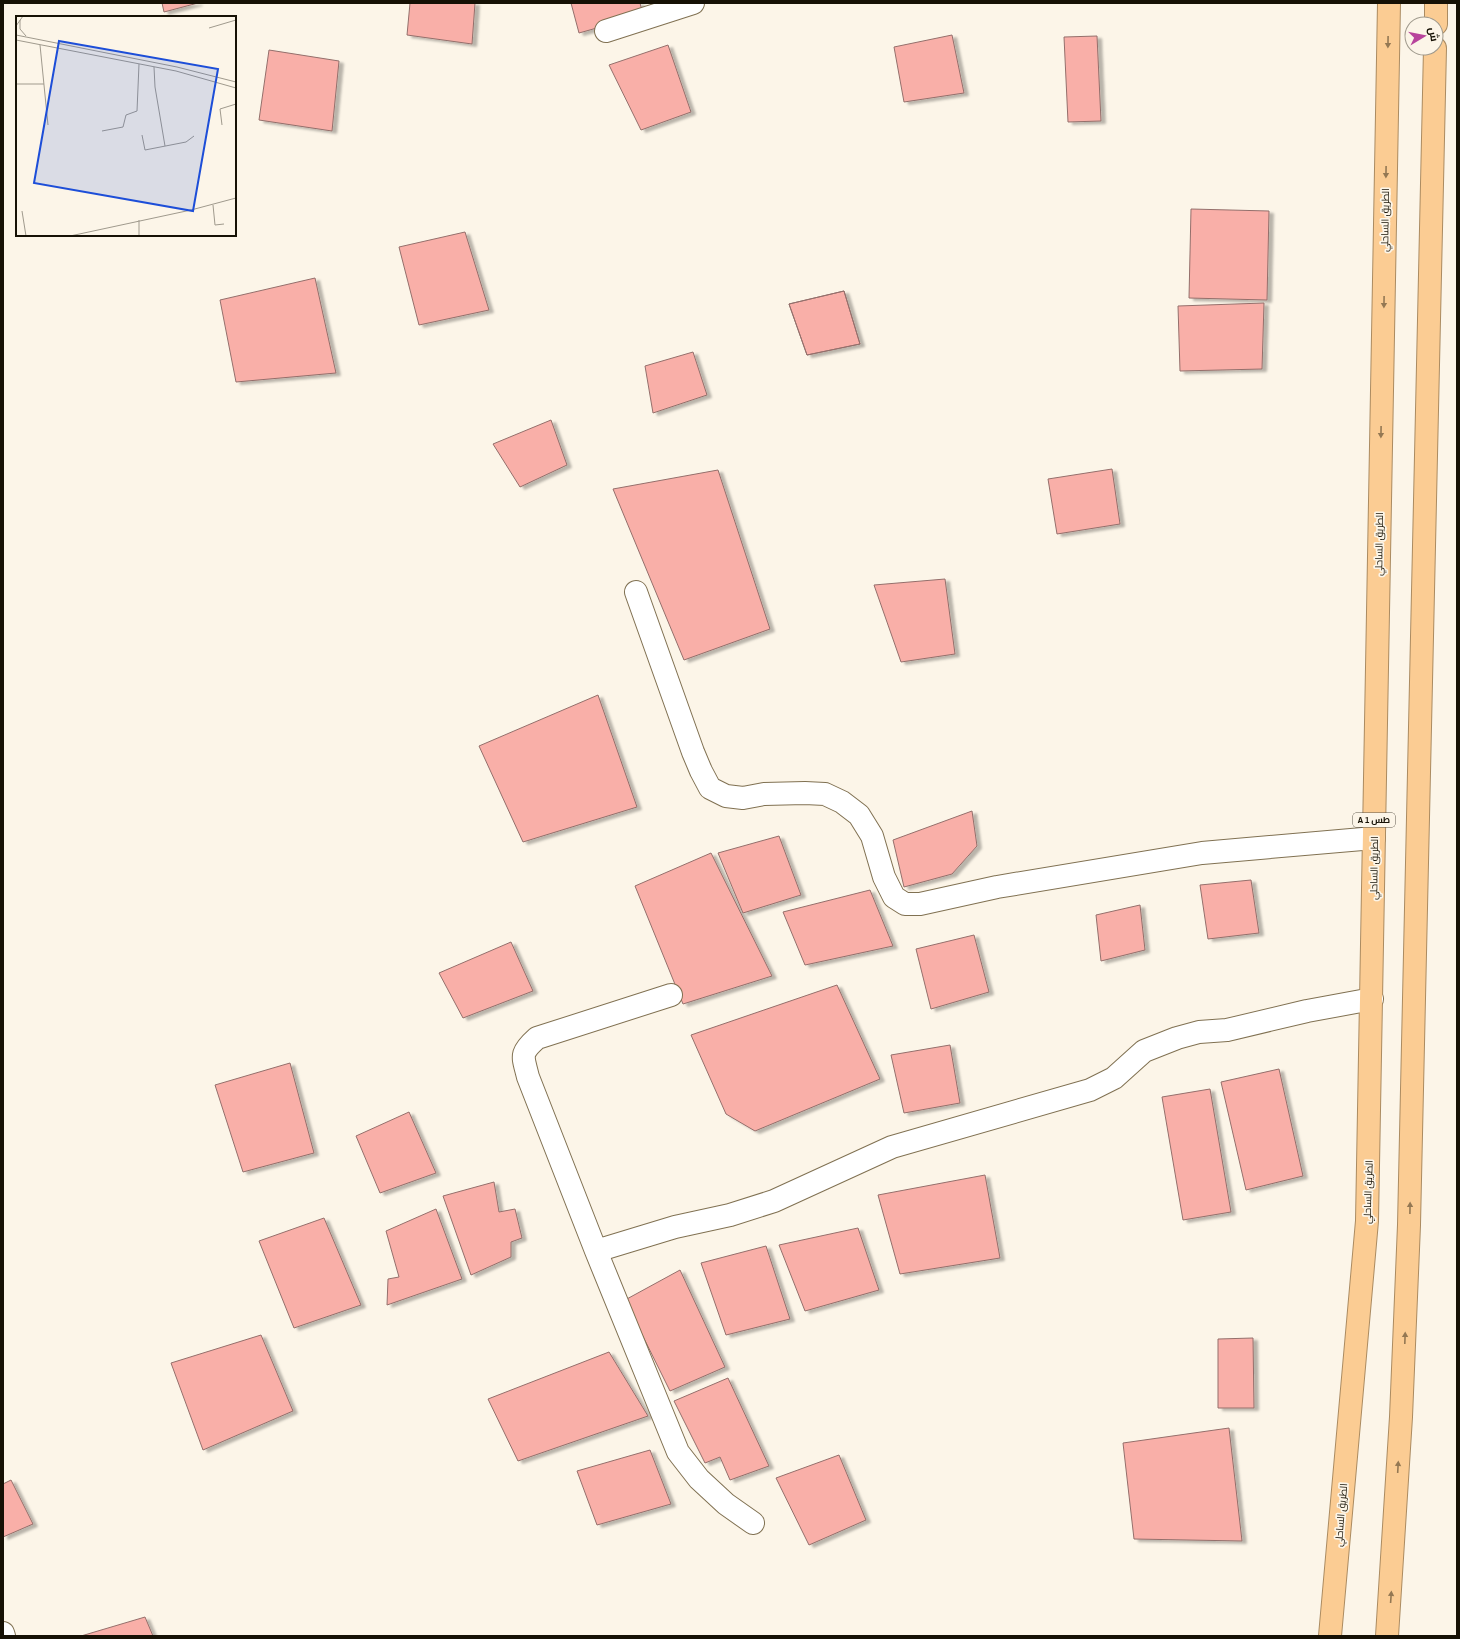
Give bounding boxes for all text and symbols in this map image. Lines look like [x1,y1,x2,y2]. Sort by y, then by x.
inset map [16,16,236,236]
north arrow [1404,16,1444,56]
text: ش [1426,26,1442,42]
one-way arrow [1385,36,1391,49]
one-way arrow [1383,166,1389,179]
street label: الطريق الساحلي [1378,188,1393,252]
one-way arrow [1380,296,1387,308]
one-way arrow [1378,426,1384,439]
street label: الطريق الساحلي [1372,512,1387,576]
road number: A 1 طس [1353,813,1395,827]
street label: الطريق الساحلي [1367,836,1382,900]
street label: الطريق الساحلي [1360,1160,1377,1224]
one-way arrow [1407,1201,1413,1214]
one-way arrow [1401,1332,1408,1344]
one-way arrow [1395,1461,1402,1473]
street label: الطريق الساحلي [1332,1483,1351,1547]
one-way arrow [1387,1591,1394,1603]

